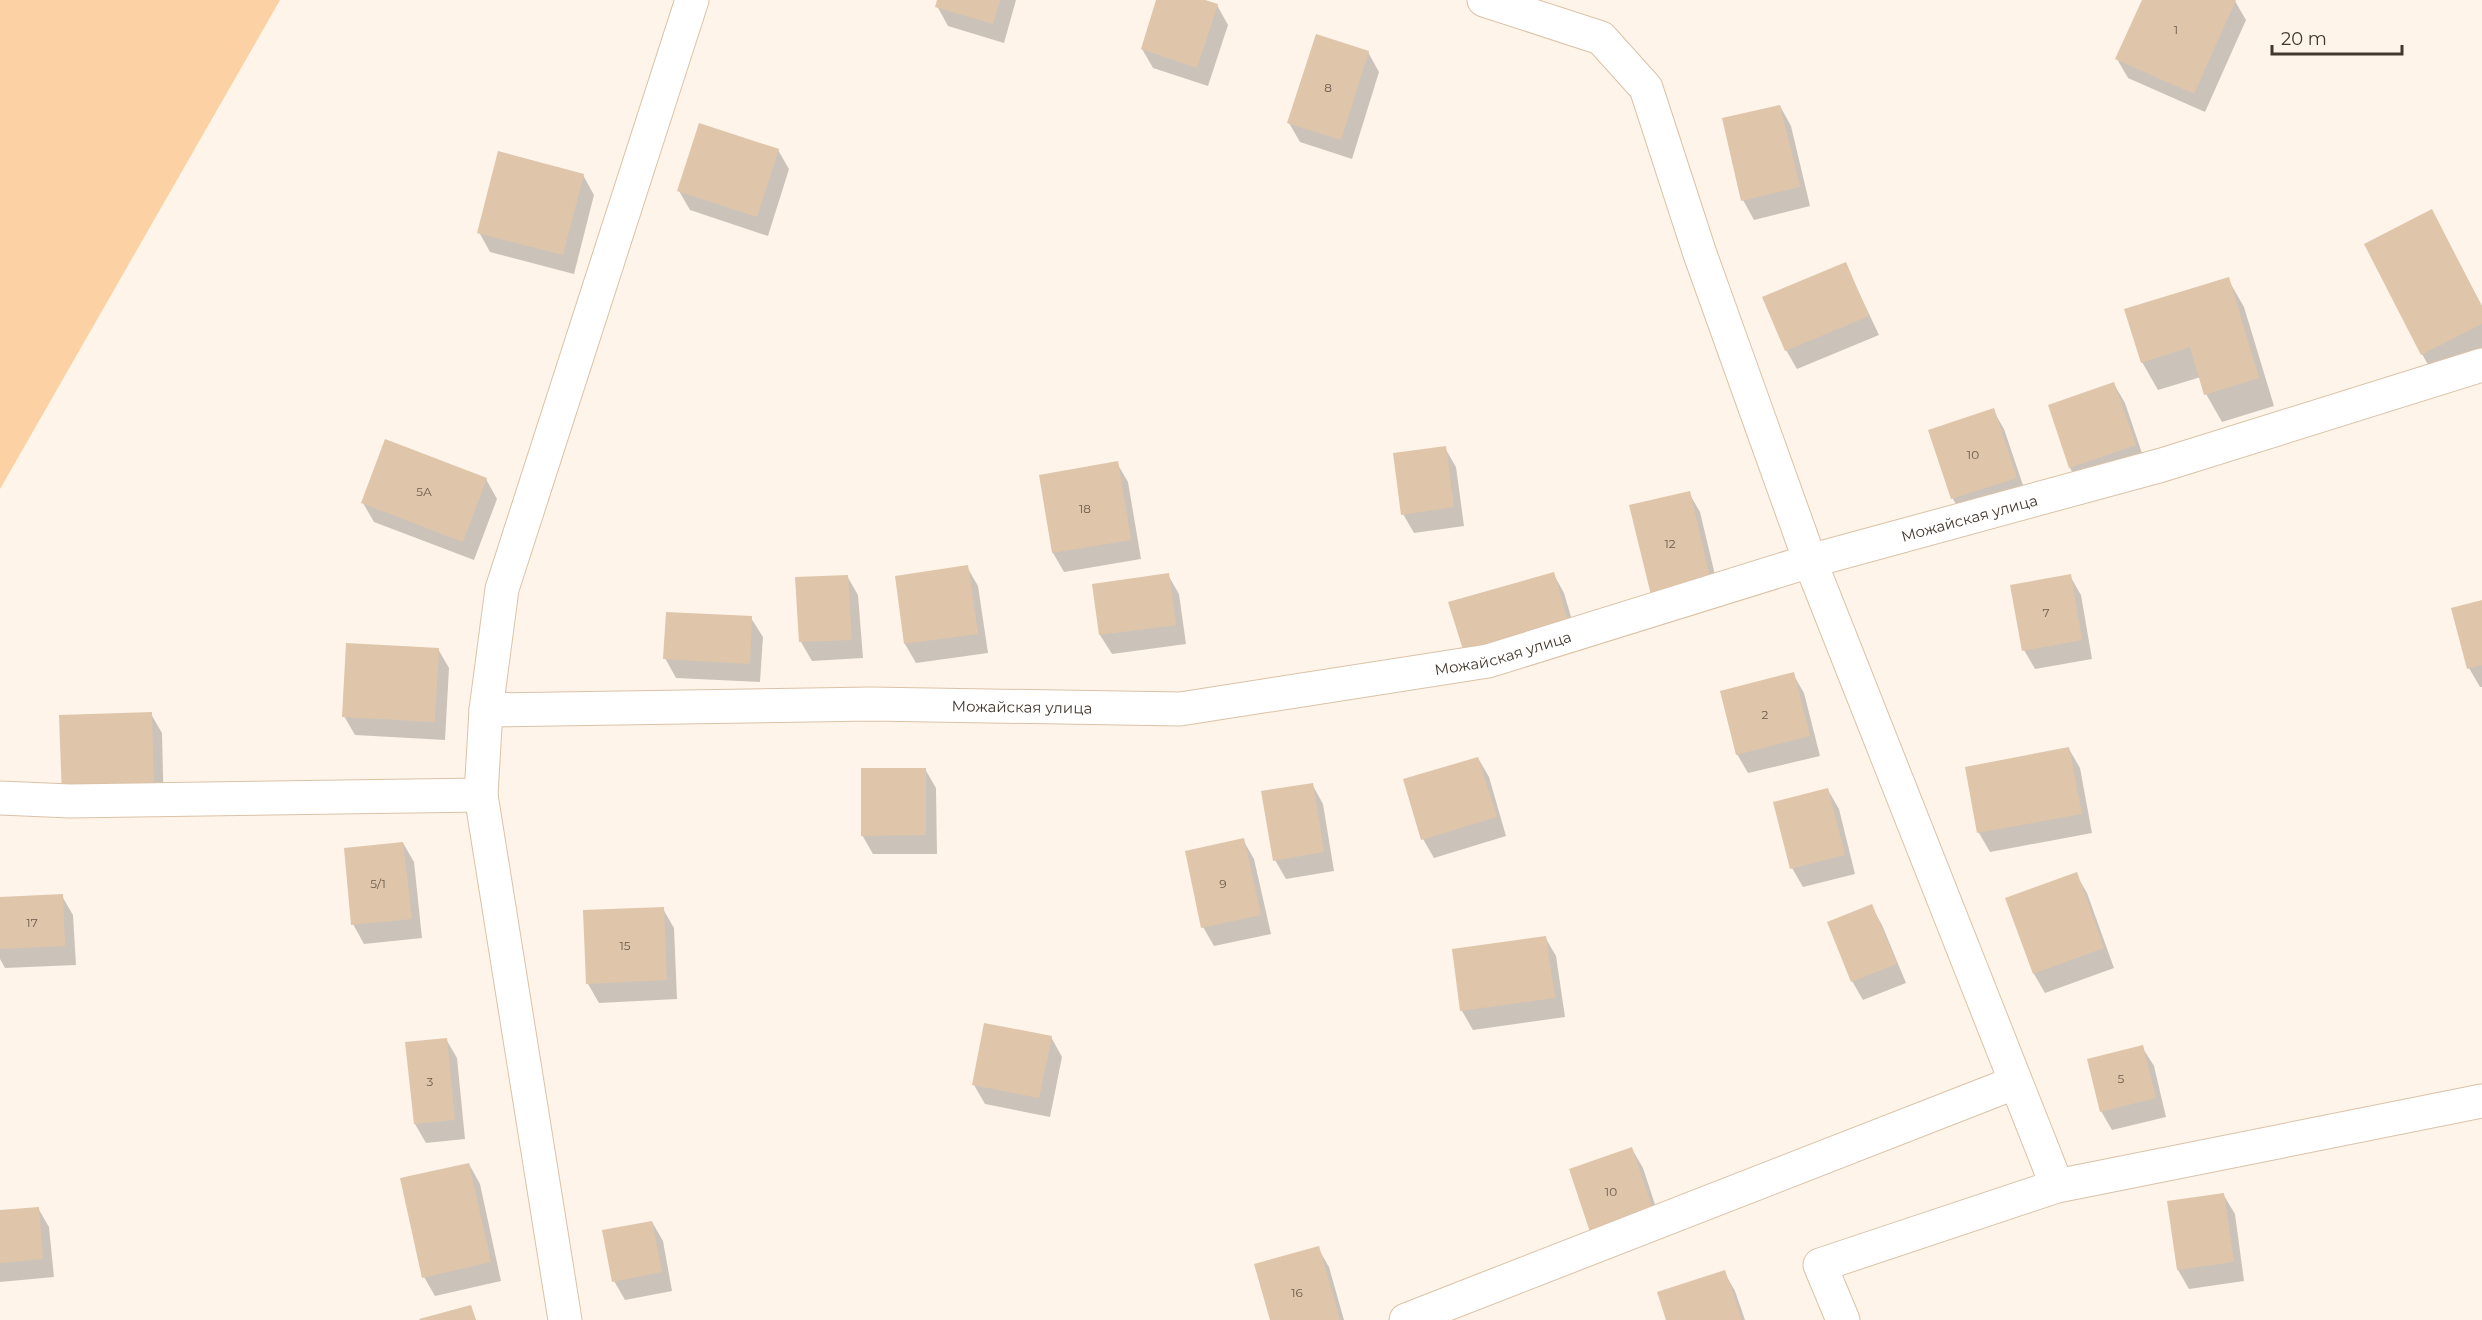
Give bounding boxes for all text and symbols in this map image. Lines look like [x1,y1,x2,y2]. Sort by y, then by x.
scale bar [2272,18,2402,56]
house number: 1 [2174,22,2178,37]
text: 20 m [2281,28,2327,50]
house number: 8 [1324,80,1332,95]
house number: 10 [1967,447,1979,462]
house number: 5А [416,484,432,499]
street label: Можайская улица [1899,490,2040,545]
house number: 18 [1079,501,1091,516]
house number: 12 [1664,536,1676,551]
house number: 7 [2042,605,2050,620]
street label: Можайская улица [1433,626,1573,679]
street label: Можайская улица [951,696,1092,717]
house number: 2 [1762,707,1769,722]
house number: 5/1 [370,876,386,891]
house number: 9 [1219,876,1227,891]
house number: 17 [26,915,38,930]
house number: 15 [619,938,631,953]
house number: 5 [2118,1071,2125,1086]
house number: 3 [427,1074,434,1089]
house number: 10 [1605,1184,1617,1199]
house number: 16 [1291,1285,1303,1300]

